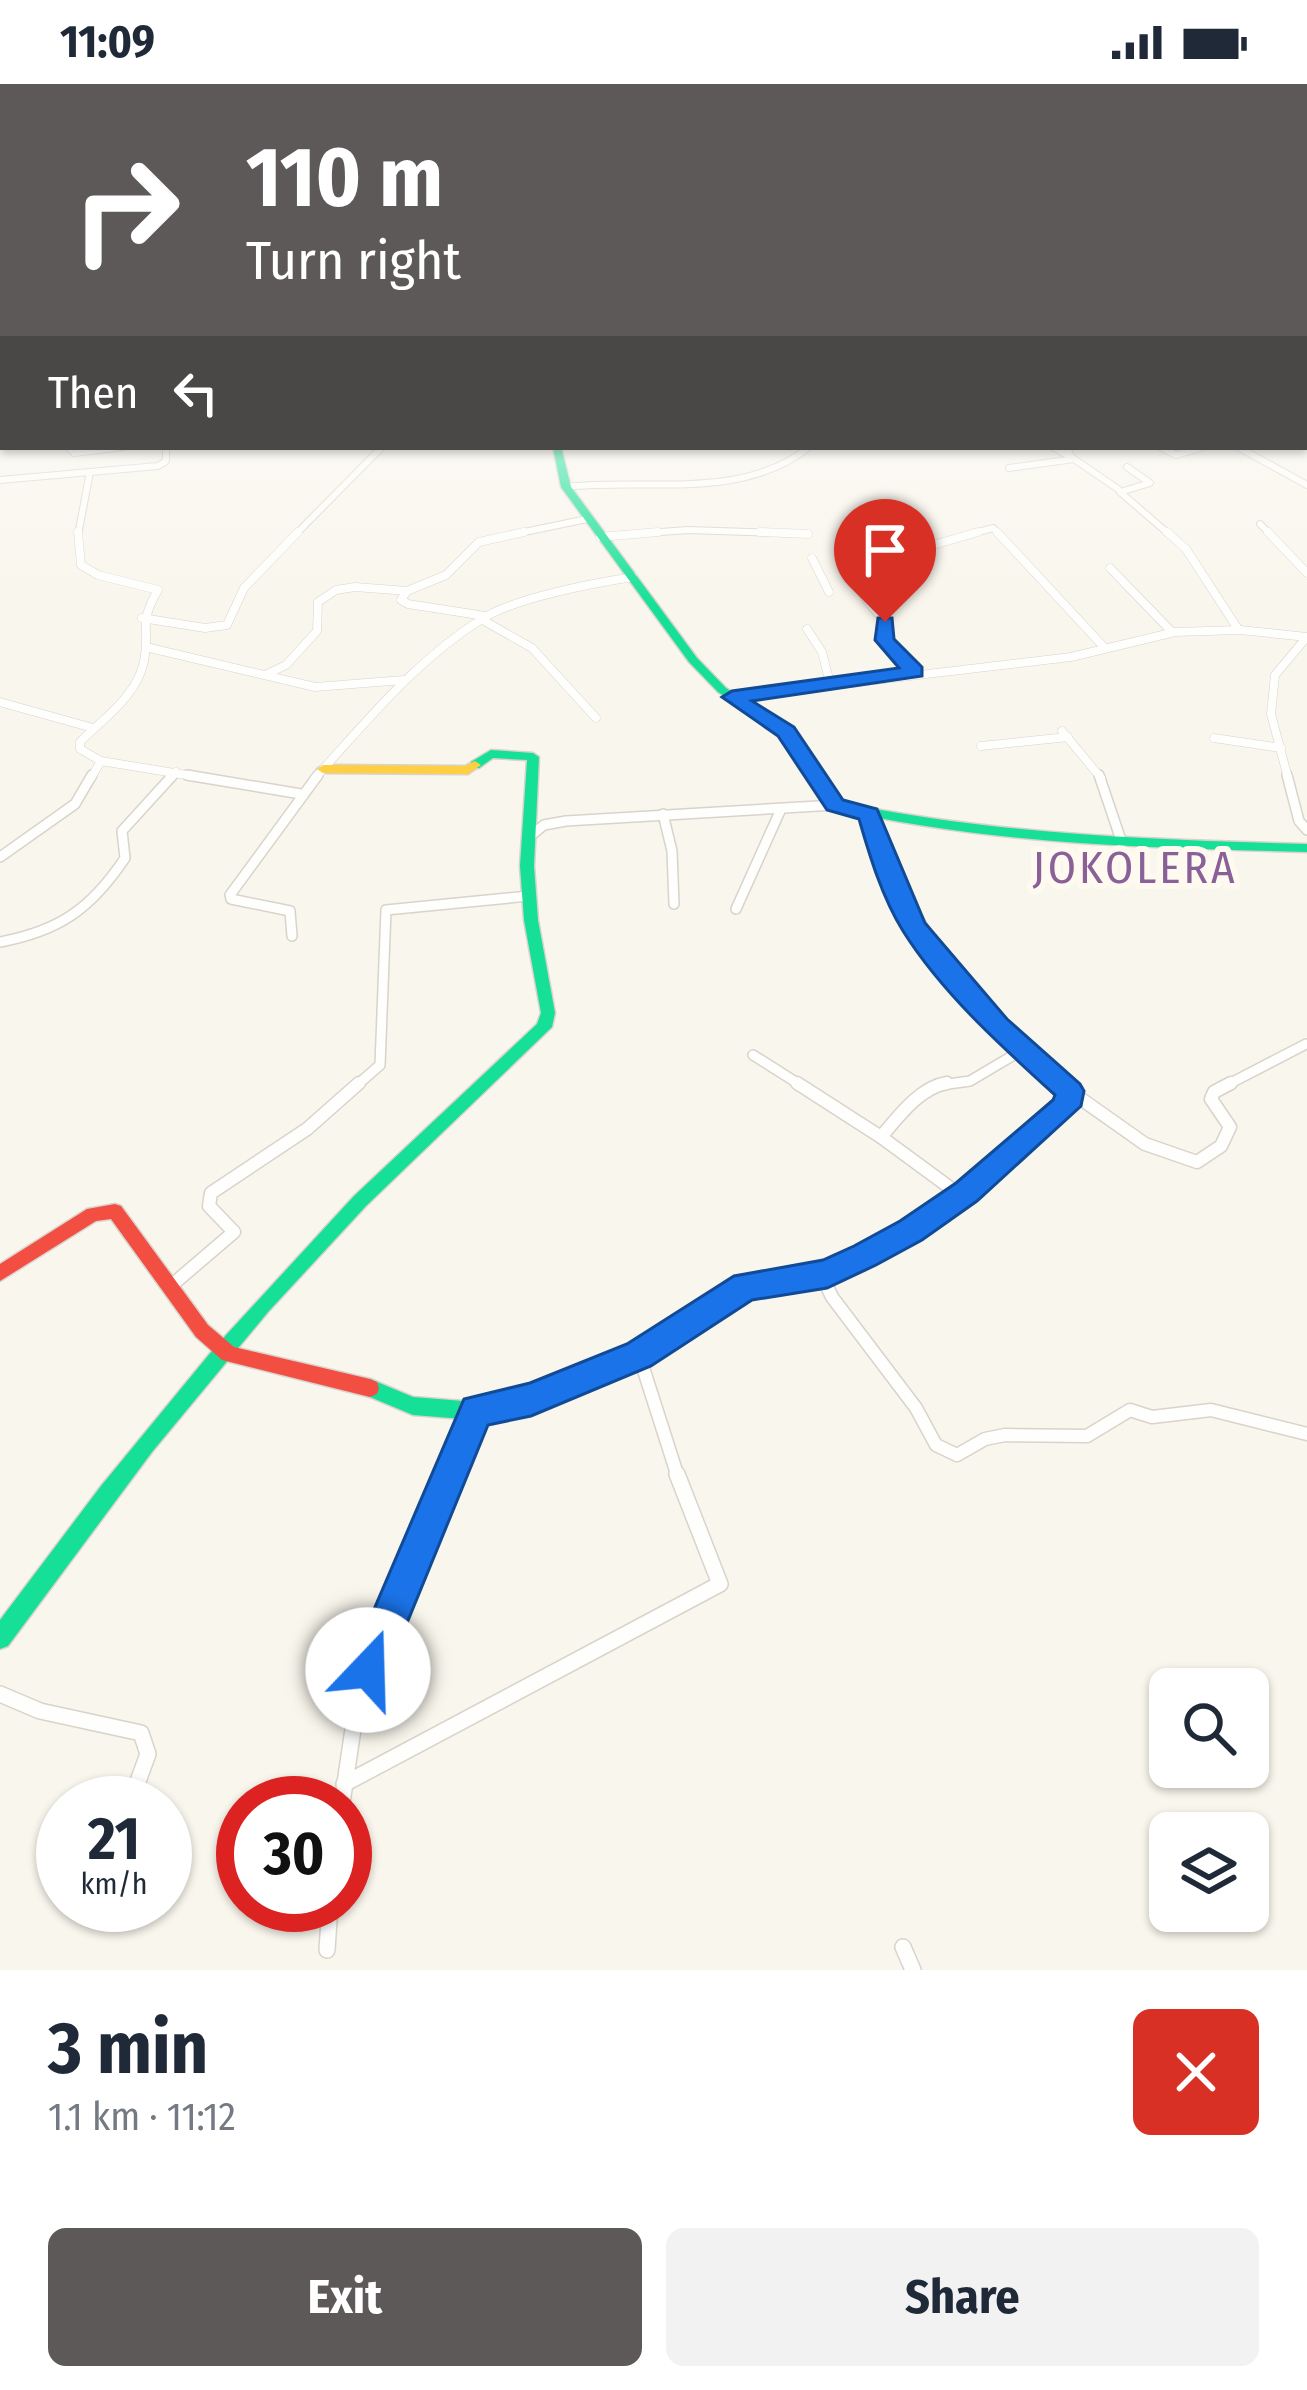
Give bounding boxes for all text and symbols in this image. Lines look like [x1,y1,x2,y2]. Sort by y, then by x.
text: 11:09 [60,15,155,69]
text: 110 m [246,127,443,228]
icon: right [48,132,204,288]
text: Turn right [246,229,461,293]
icon: left [163,360,229,426]
text: Then [48,366,139,420]
pin [834,499,936,622]
icon: arrive [852,517,918,583]
district label: JOKOLERA [1032,841,1238,895]
position arrow [305,1607,431,1733]
map controls [1149,1668,1269,1932]
button: search [1149,1668,1269,1788]
speed limit sign: 30 [216,1776,372,1932]
text: 21 [88,1803,140,1875]
button: layers [1149,1812,1269,1932]
text: km/h [81,1866,147,1902]
text: 3 min [48,2006,208,2092]
button: close [1133,2009,1259,2135]
text: 1.1 km · 11:12 [48,2094,236,2140]
button: Exit [48,2228,642,2366]
button: Share [666,2228,1259,2366]

